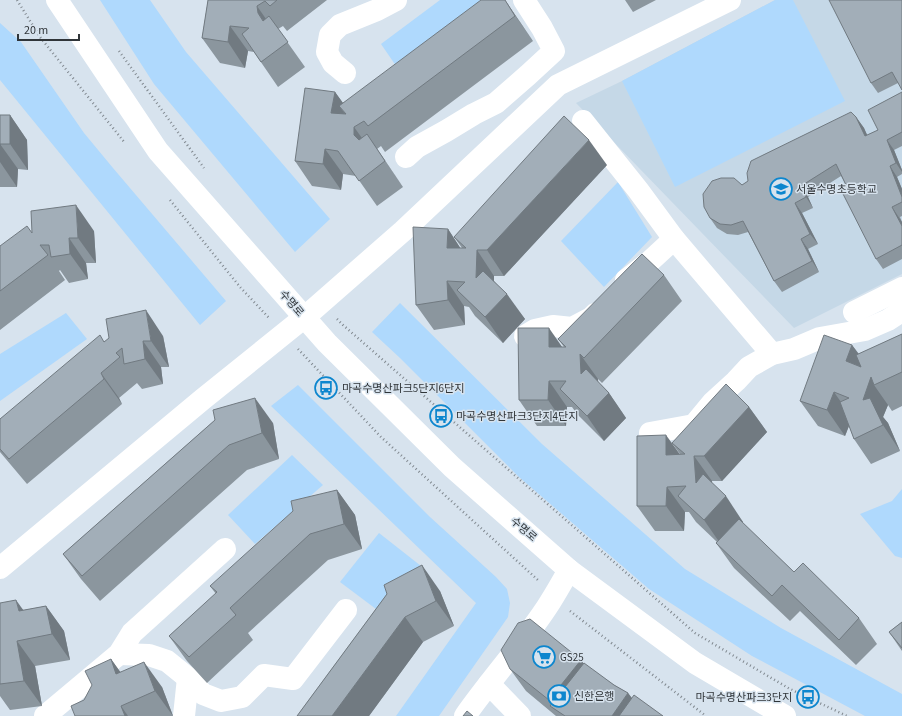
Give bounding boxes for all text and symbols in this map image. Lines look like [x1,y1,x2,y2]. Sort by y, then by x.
scale bar [18,16,79,42]
text: 20 m [24,22,48,39]
school or university icon: 서울수명초등학교 [768,176,794,202]
place label: 서울수명초등학교 [796,182,877,197]
street label: 수명로 [276,287,307,320]
bus stop icon: 마곡수명산파크5단지6단지 [313,375,339,401]
place label: 마곡수명산파크5단지6단지 [342,381,464,396]
bus stop icon: 마곡수명산파크3단지4단지 [428,403,454,429]
place label: 마곡수명산파크3단지4단지 [456,409,578,424]
street label: 수명로 [507,514,540,545]
supermarket icon: GS25 [531,644,557,670]
place label: GS25 [560,650,584,665]
bank icon: 신한은행 [546,683,572,709]
bus stop icon: 마곡수명산파크3단지 [795,684,821,710]
place label: 신한은행 [574,689,614,704]
place label: 마곡수명산파크3단지 [695,690,792,705]

